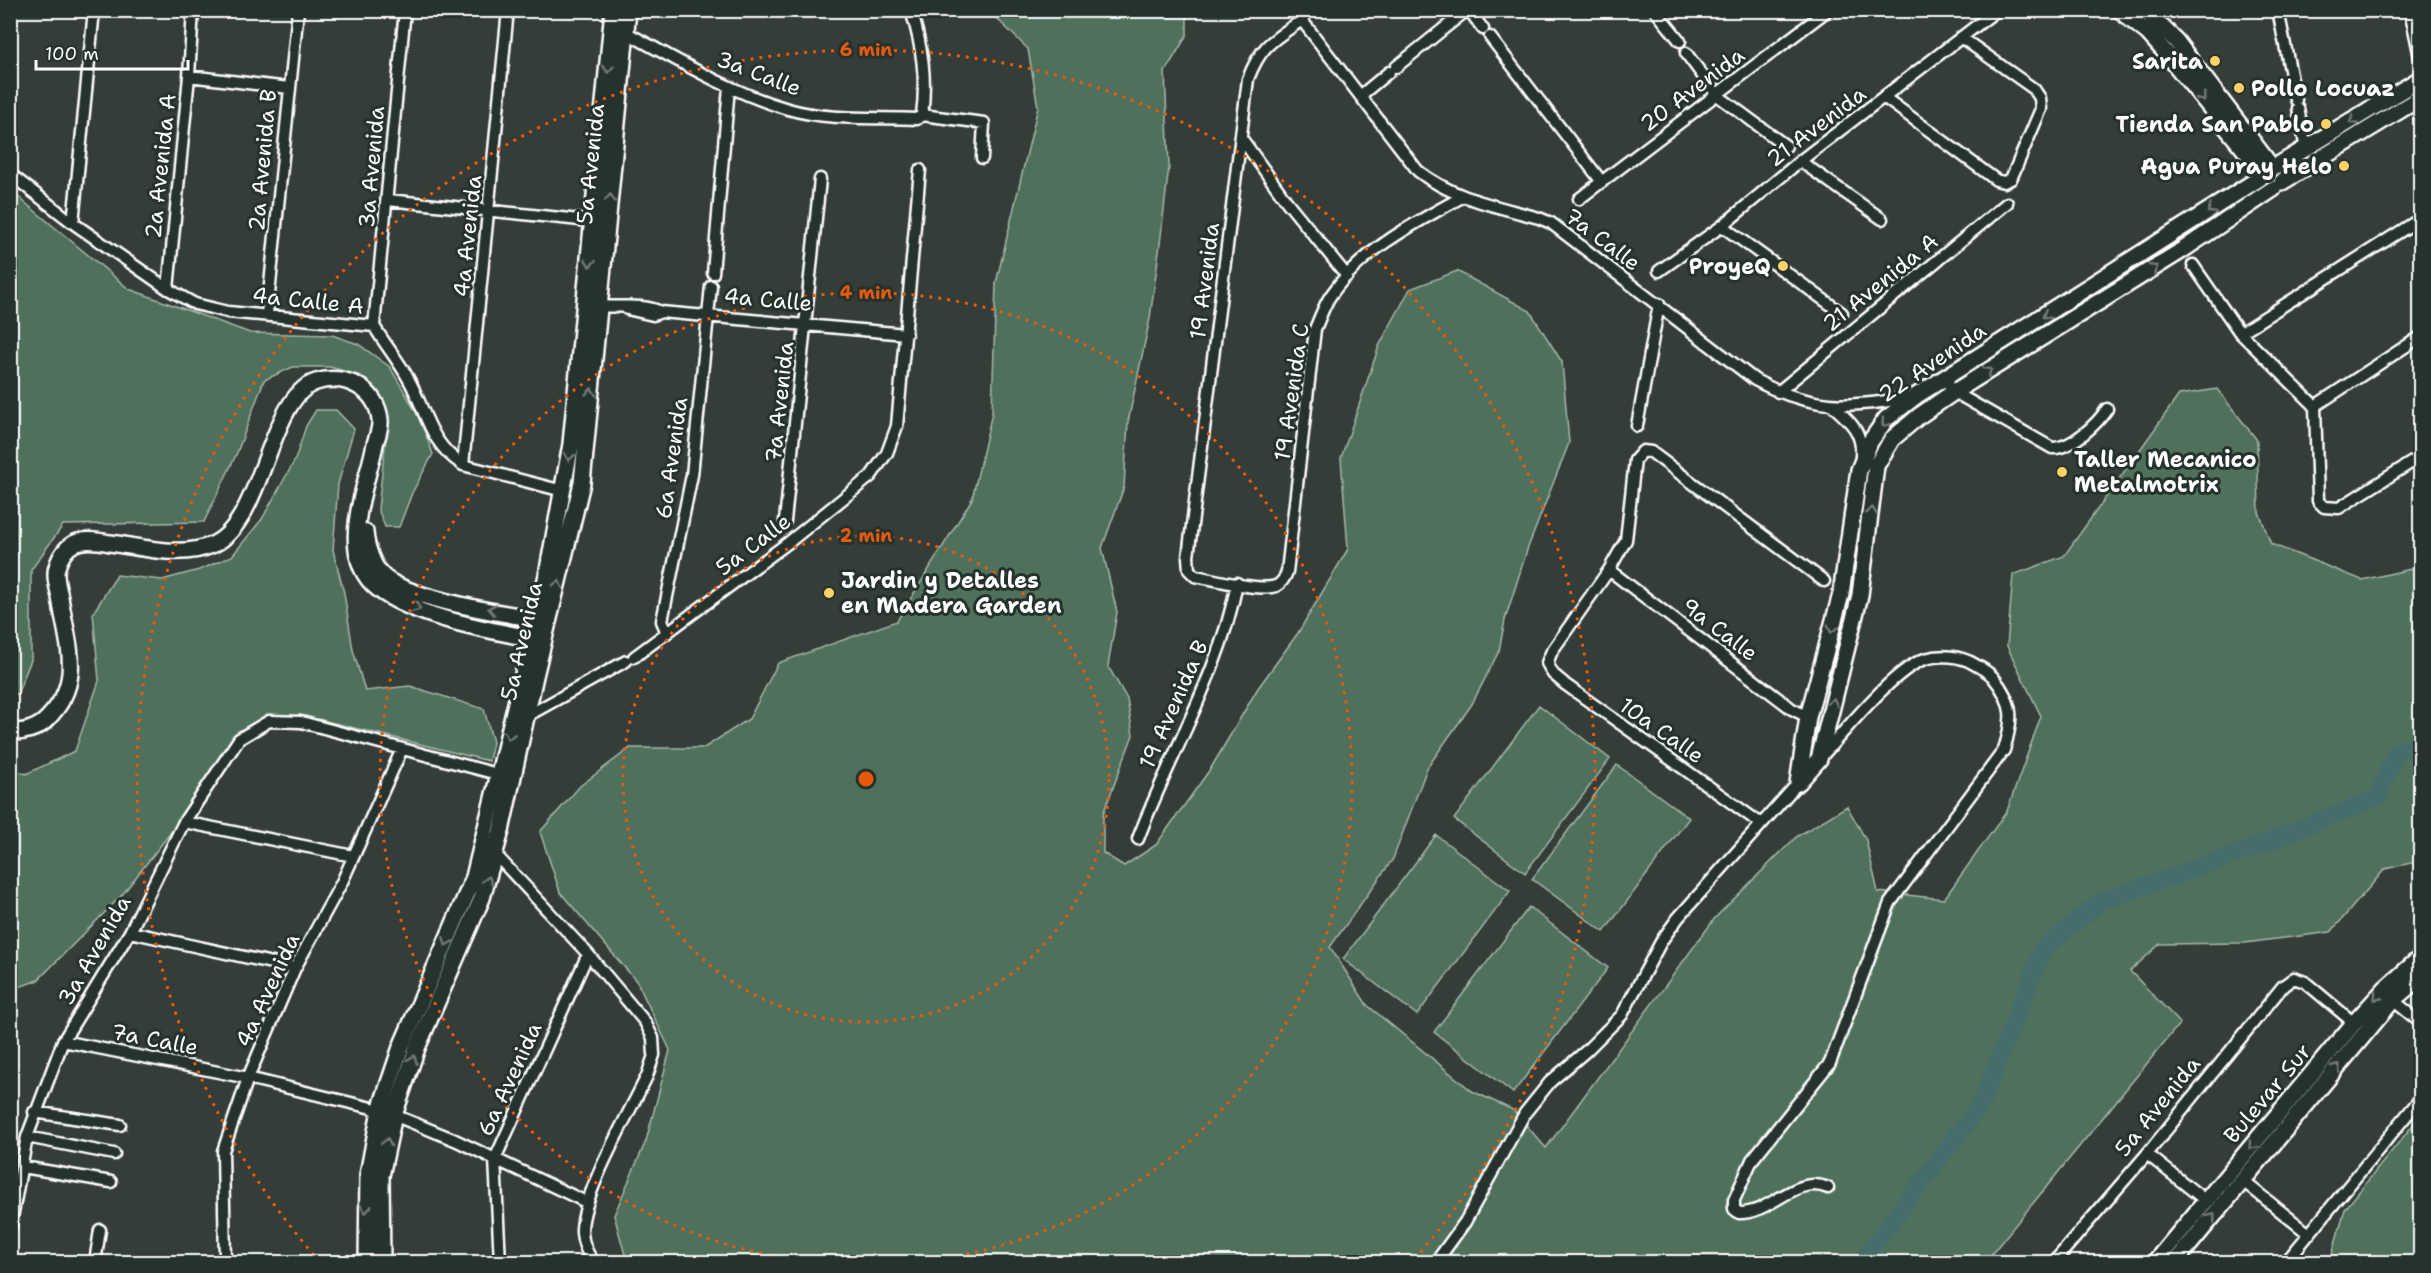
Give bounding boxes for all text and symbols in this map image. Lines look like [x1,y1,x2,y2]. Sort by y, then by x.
scale bar [36,33,188,71]
text: 6 min [840,38,892,62]
street label: 20 Avenida [1634,40,1751,138]
text: 100 m [45,42,99,66]
street label: 3a Calle [712,44,805,103]
place label: Sarita [2132,47,2203,76]
marker: Sarita [2208,54,2222,68]
one-way arrow [601,64,614,73]
place label: Pollo Locuaz [2251,74,2395,103]
street label: 21 Avenida [1761,79,1872,173]
marker: Pollo Locuaz [2232,81,2246,95]
street label: 2a Avenida B [242,88,283,232]
one-way arrow [2195,91,2206,102]
street label: 2a Avenida A [138,92,183,240]
street label: 5a Avenida [570,102,611,226]
street label: 3a Avenida [352,105,391,229]
place label: Tienda San Pablo [2116,110,2314,139]
one-way arrow [2349,113,2359,125]
marker: Tienda San Pablo [2319,117,2333,131]
place label: Agua Puray Helo [2141,152,2332,181]
marker: Agua Puray Helo [2337,159,2351,173]
street label: 4a Avenida [447,173,488,298]
one-way arrow [603,193,616,202]
street label: 7a Calle [1559,201,1646,277]
one-way arrow [2206,203,2217,214]
street label: 19 Avenida [1183,221,1226,341]
street label: 21 Avenida A [1817,227,1944,338]
place label: ProyeQ [1689,252,1771,281]
one-way arrow [584,258,597,268]
marker: ProyeQ [1776,259,1790,273]
one-way arrow [2148,263,2158,275]
street label: 4a Calle A [251,280,365,321]
street label: 4a Calle [723,281,813,318]
text: 4 min [840,281,892,305]
one-way arrow [2042,307,2052,319]
street label: 22 Avenida [1873,316,1992,409]
street label: 19 Avenida C [1268,322,1315,463]
street label: 7a Avenida [759,340,800,464]
one-way arrow [1982,366,1992,378]
one-way arrow [584,387,597,396]
street label: 6a Avenida [649,395,694,521]
one-way arrow [1881,416,1892,427]
place label: Taller Mecanico Metalmotrix [2074,445,2256,499]
one-way arrow [563,451,576,461]
marker: Taller Mecanico Metalmotrix [2055,465,2069,479]
street label: 5a Calle [710,507,797,582]
one-way arrow [1865,507,1878,516]
text: 2 min [840,524,892,548]
place label: Jardin y Detalles en Madera Garden [841,566,1062,620]
street label: 5a Avenida [494,579,549,703]
one-way arrow [550,579,563,589]
marker: Jardin y Detalles en Madera Garden [822,586,836,600]
street label: 9a Calle [1676,591,1764,668]
one-way arrow [411,601,422,613]
one-way arrow [487,603,497,616]
one-way arrow [1827,623,1839,634]
street label: 19 Avenida B [1132,635,1215,773]
street label: 10a Calle [1614,691,1710,770]
one-way arrow [1826,697,1839,707]
one-way arrow [504,731,517,741]
centre of rings [856,769,876,789]
one-way arrow [481,875,493,885]
street label: 3a Avenida [51,890,138,1010]
street label: 4a Avenida [228,928,307,1052]
one-way arrow [442,936,454,947]
one-way arrow [2374,990,2385,1001]
street label: 7a Calle [109,1017,201,1062]
street label: 6a Avenida [470,1017,549,1141]
street label: Bulevar Sur [2217,1037,2318,1149]
street label: 5a Avenida [2108,1050,2207,1162]
one-way arrow [406,1055,418,1066]
one-way arrow [2330,1063,2341,1074]
one-way arrow [380,1137,393,1147]
one-way arrow [2248,1139,2259,1150]
one-way arrow [360,1204,373,1213]
one-way arrow [2205,1213,2216,1224]

